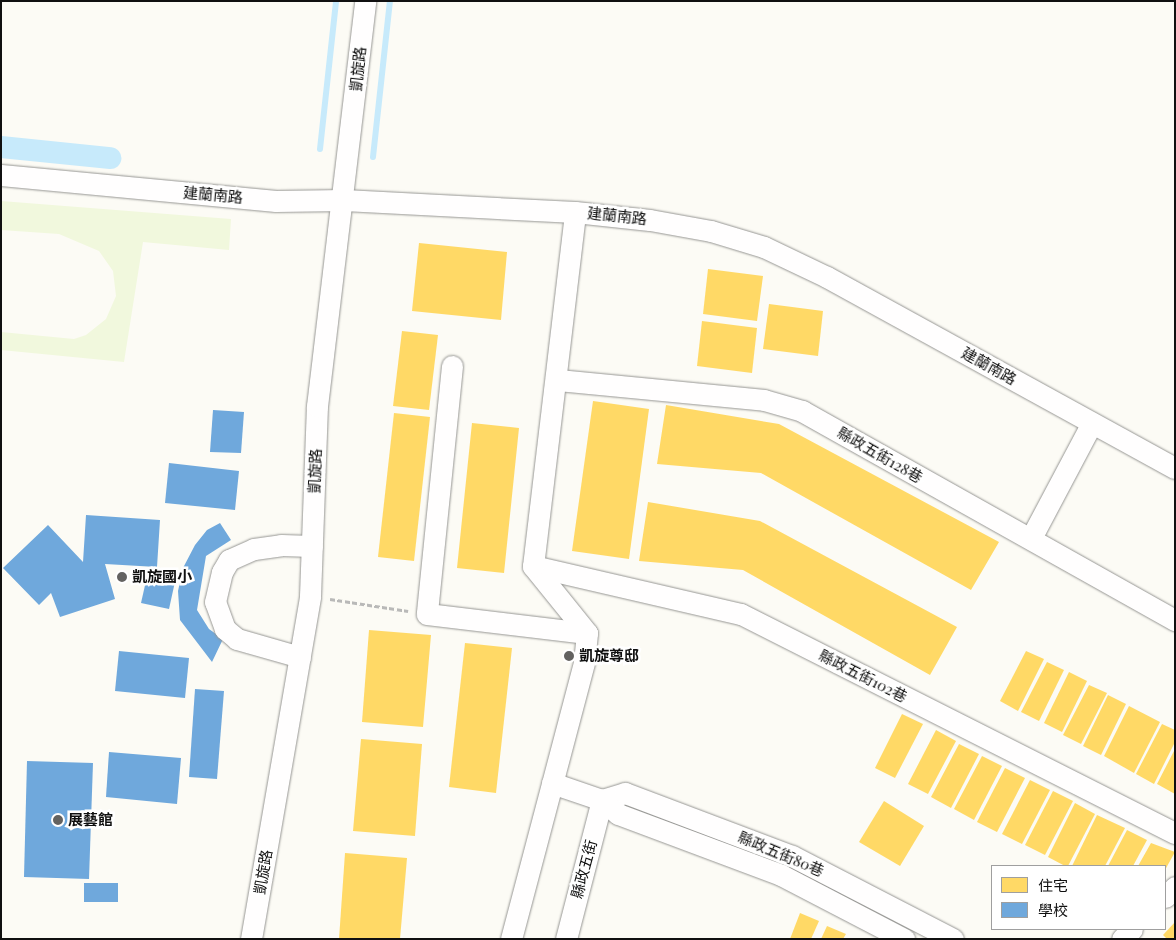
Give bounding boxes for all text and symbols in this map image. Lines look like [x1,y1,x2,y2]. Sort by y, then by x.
street label: 凱旋路 [347,46,369,92]
street label: 建蘭南路 [182,183,244,207]
street label: 建蘭南路 [586,204,648,228]
street label: 建蘭南路 [958,344,1020,388]
street label: 縣政五街128巷 [834,423,926,487]
street label: 凱旋路 [305,448,325,494]
place label: 凱旋國小 [132,568,192,586]
marker: 凱旋國小 [116,571,128,583]
street label: 縣政五街102巷 [816,646,910,706]
place label: 凱旋尊邸 [579,647,639,665]
marker: 凱旋尊邸 [563,650,575,662]
place label: 展藝館 [68,811,113,829]
marker: 展藝館 [52,814,64,826]
street label: 縣政五街80巷 [735,828,827,880]
street label: 縣政五街 [568,838,600,900]
street label: 凱旋路 [250,848,276,896]
legend [991,865,1166,930]
text: 住宅 [1038,875,1068,895]
text: 學校 [1038,900,1068,920]

